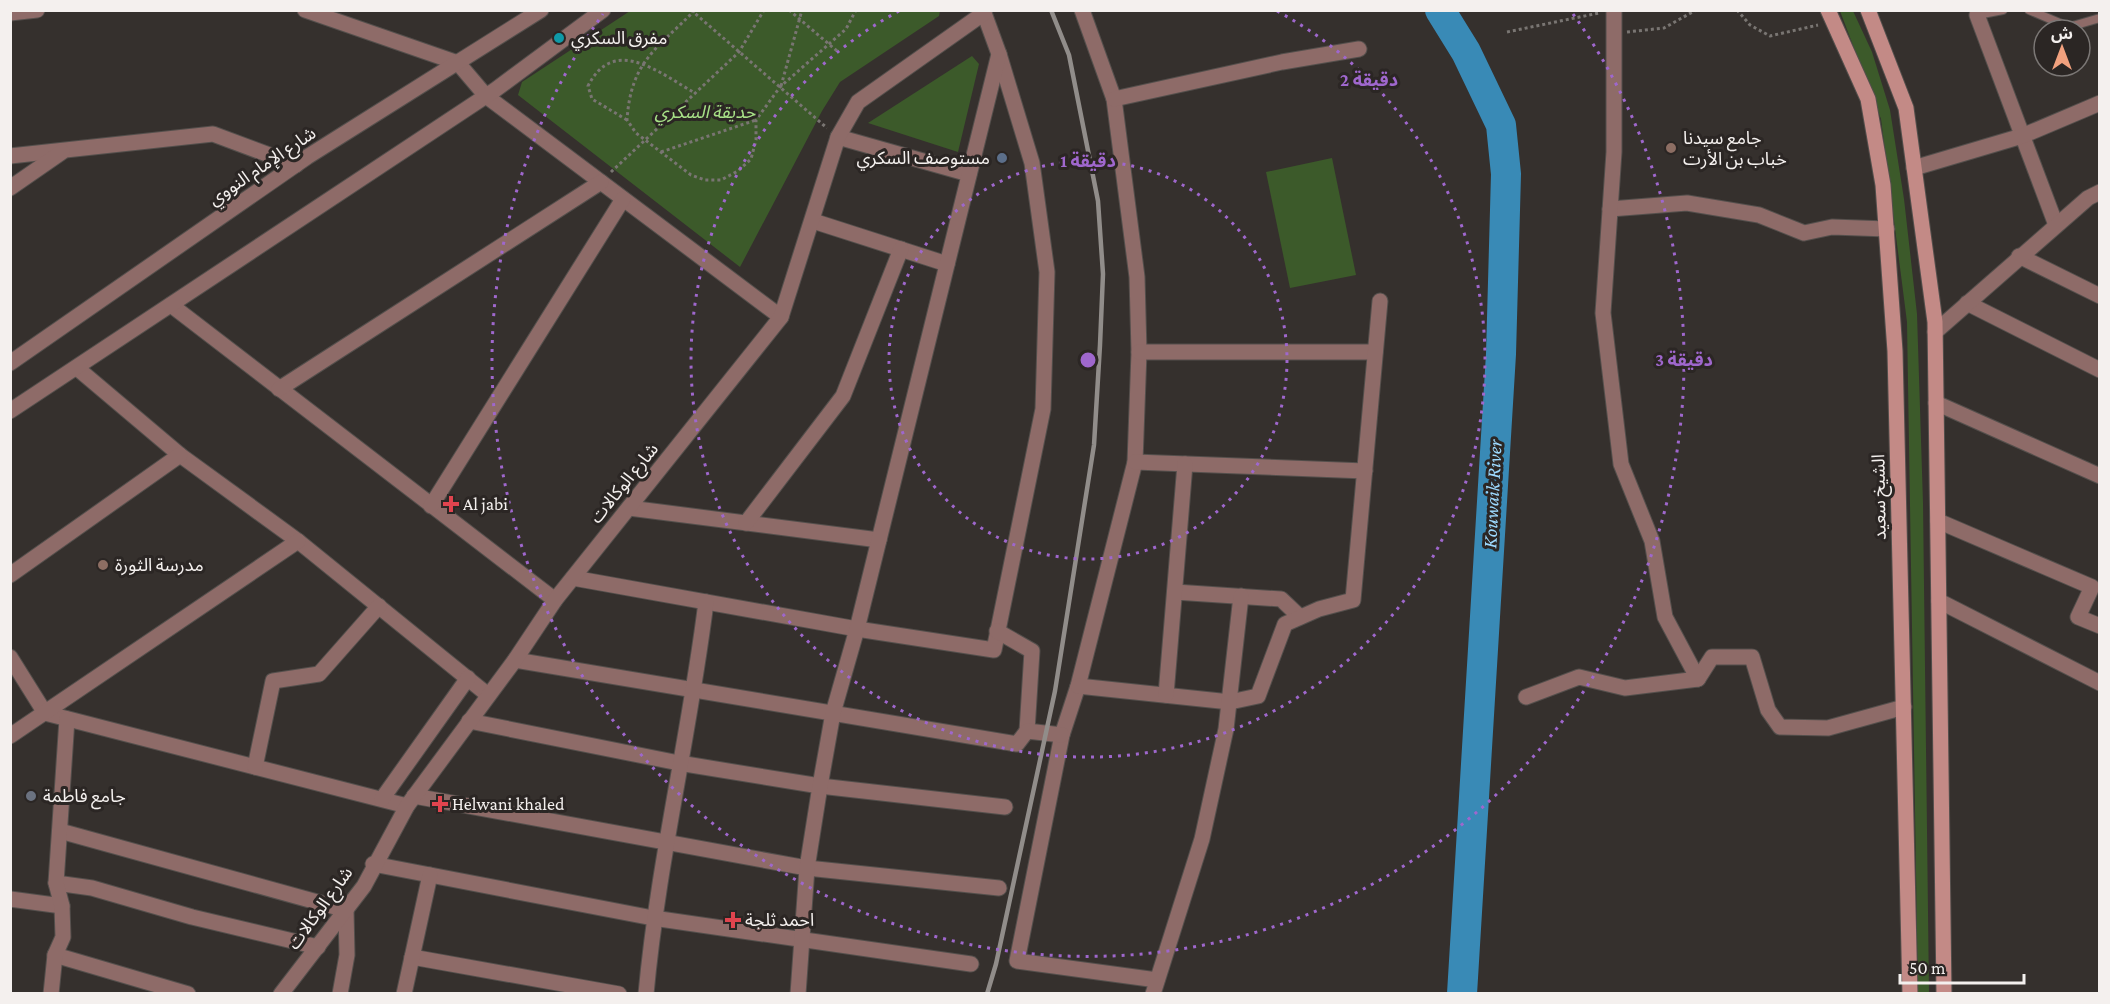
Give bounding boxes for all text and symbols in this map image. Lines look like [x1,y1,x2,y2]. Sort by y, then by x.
north arrow [2032,18,2092,78]
text: ش [2051,25,2073,43]
place label: مفرق السكري [571,28,667,51]
marker: مفرق السكري [552,31,566,45]
text: 2 دقيقة [1340,70,1398,90]
park label: حديقة السكري [655,102,756,126]
street label: شارع الإمام النووي [204,123,322,213]
place label: جامع سيدنا خباب بن الأرت [1683,128,1787,170]
marker: جامع سيدنا خباب بن الأرت [1664,141,1678,155]
place label: مستوصف السكري [856,148,990,171]
marker: مستوصف السكري [995,151,1009,165]
text: 1 دقيقة [1060,151,1116,171]
centre of rings [1078,350,1098,370]
text: 3 دقيقة [1655,350,1713,370]
water label: Kouwaik River [1478,438,1506,549]
street label: شارع الوكالات [586,439,665,529]
street label: الشيخ سعيد [1868,454,1893,540]
place label: Al jabi [463,494,508,515]
marker: Al jabi [444,497,458,511]
place label: مدرسة الثورة [115,555,204,576]
marker: مدرسة الثورة [96,558,110,572]
place label: جامع فاطمة [43,786,126,810]
marker: جامع فاطمة [24,789,38,803]
place label: Helwani khaled [452,794,565,814]
marker: Helwani khaled [433,797,447,811]
street label: شارع الوكالات [283,863,360,955]
place label: احمد ثلجة [745,910,814,930]
marker: احمد ثلجة [726,913,740,927]
scale bar [1900,947,2024,985]
text: 50 m [1909,958,1946,978]

